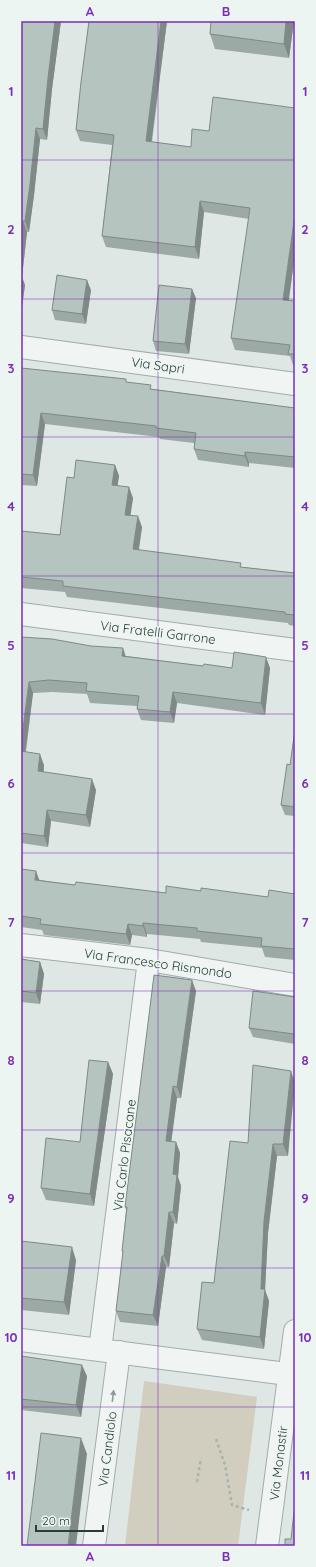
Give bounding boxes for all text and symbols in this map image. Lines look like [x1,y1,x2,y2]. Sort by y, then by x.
text: A [86,3,95,19]
text: B [222,3,230,19]
text: 1 [8,83,14,99]
text: 1 [302,83,308,99]
text: 2 [7,221,15,237]
text: 2 [301,221,309,237]
street label: Via Sapri [130,353,186,377]
text: 3 [8,360,15,376]
text: 3 [302,360,309,376]
text: 4 [7,498,15,514]
text: 4 [301,498,309,514]
street label: Via Fratelli Garrone [99,617,217,647]
text: 5 [7,637,15,653]
text: 5 [301,637,309,653]
text: 6 [7,775,15,791]
text: 6 [301,775,309,791]
text: 7 [7,914,15,930]
text: 7 [301,914,309,930]
street label: Via Francesco Rismondo [83,945,233,981]
text: 8 [7,1052,15,1068]
text: 8 [301,1052,309,1068]
street label: Via Carlo Pisacane [109,1098,139,1212]
text: 9 [7,1190,15,1206]
text: 9 [301,1190,309,1206]
text: 10 [4,1329,18,1345]
text: 10 [298,1329,312,1345]
one-way arrow [110,1390,117,1402]
street label: Via Candiolo [94,1410,120,1488]
street label: Via Monastir [265,1425,291,1501]
text: 11 [6,1467,16,1483]
text: 11 [300,1467,310,1483]
scale bar [36,1507,103,1533]
text: 20 m [42,1513,70,1528]
text: A [86,1548,95,1564]
text: B [222,1548,230,1564]

